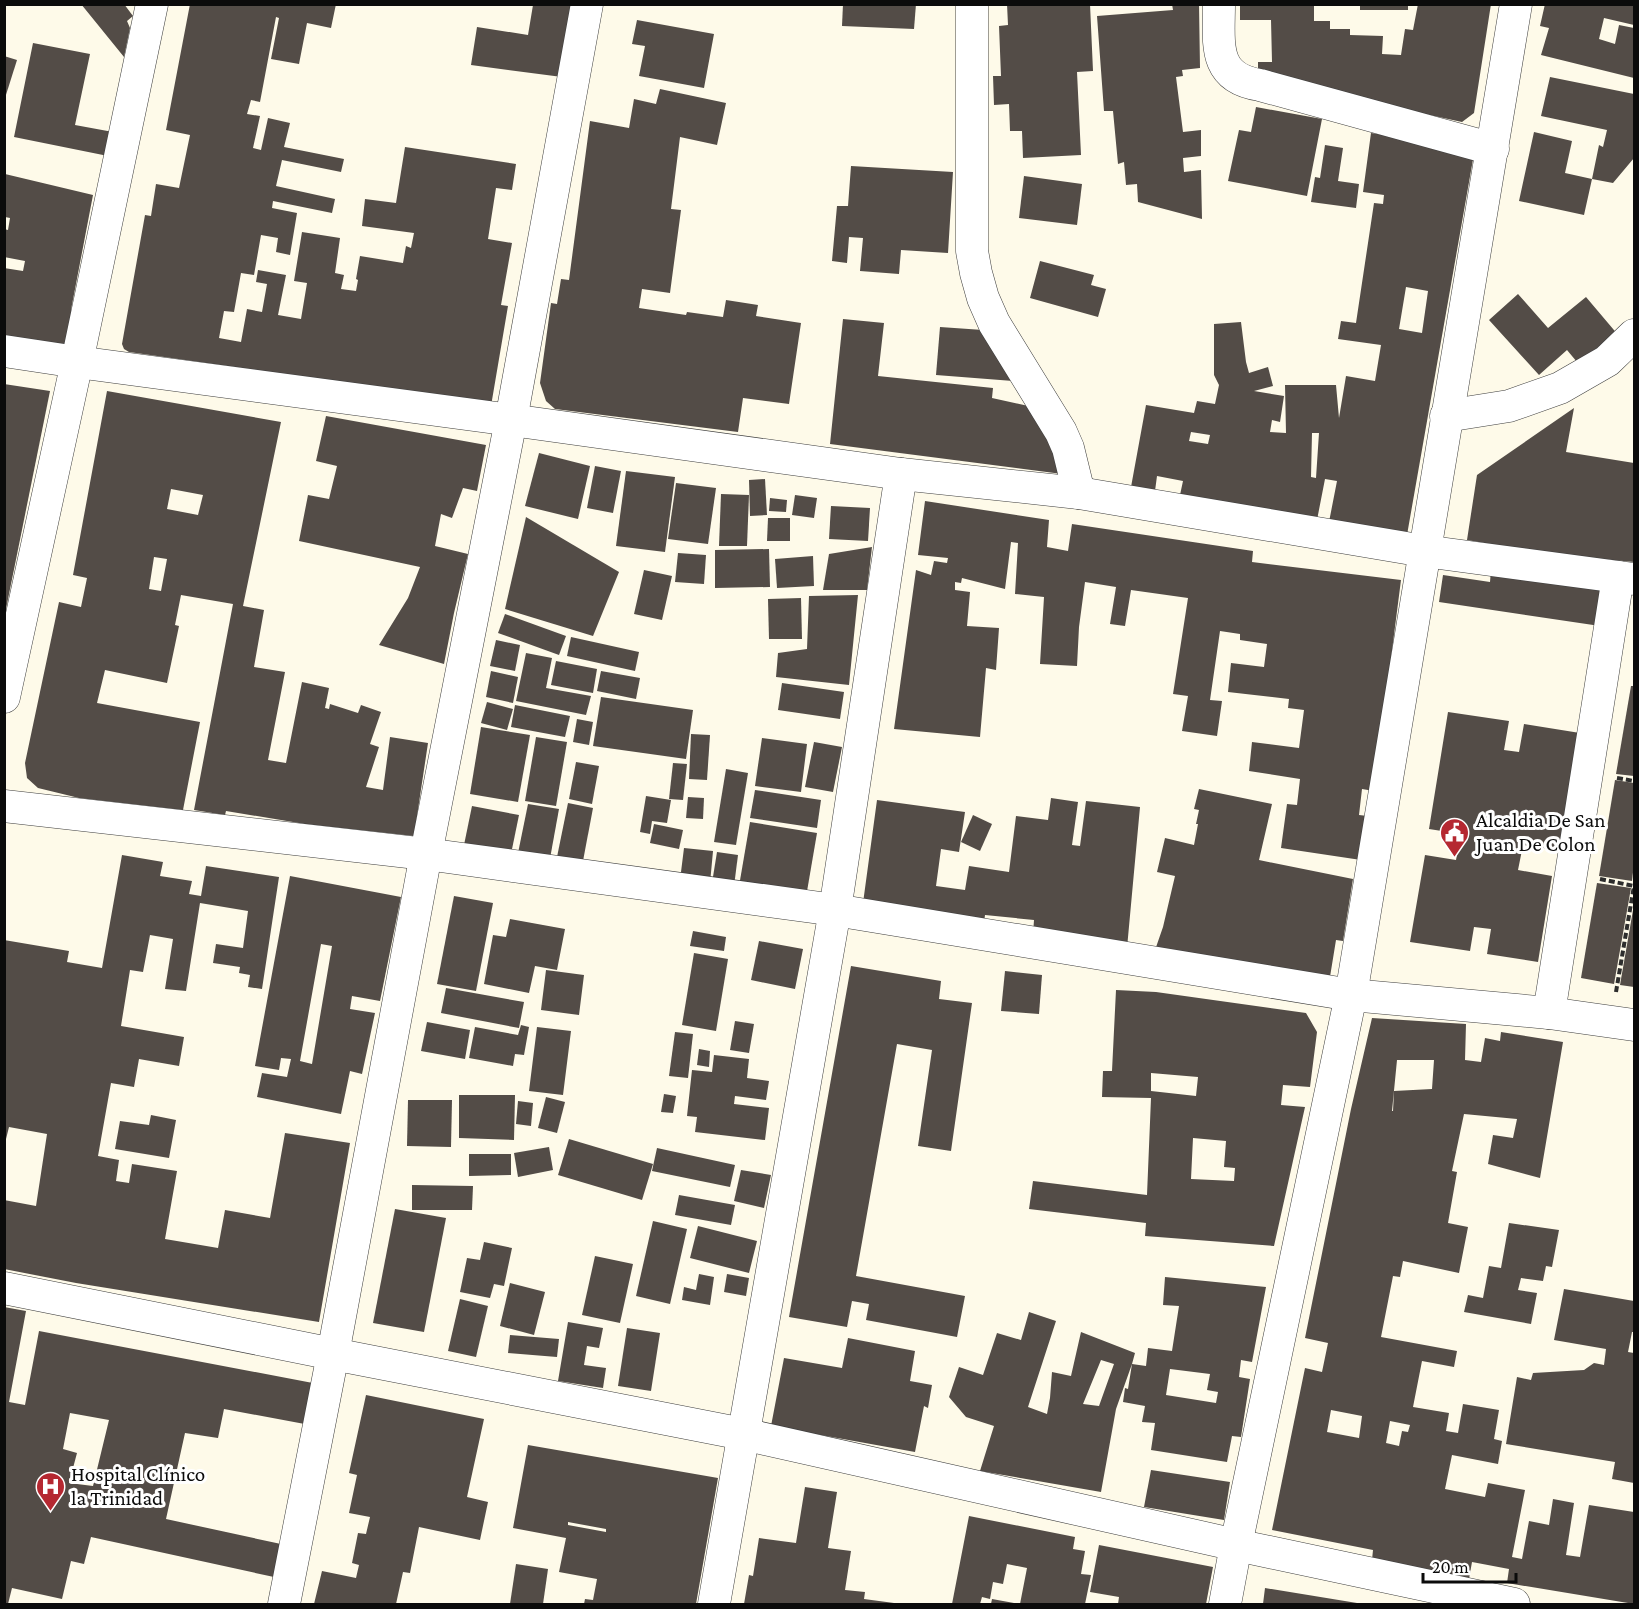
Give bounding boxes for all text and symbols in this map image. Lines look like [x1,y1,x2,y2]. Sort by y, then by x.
place label: Alcaldia De San Juan De Colon [1474,808,1606,856]
public building icon: Alcaldia De San Juan De Colon [1439,816,1471,858]
place label: Hospital Clínico la Trinidad [71,1462,205,1510]
hospital icon: Hospital Clínico la Trinidad [34,1470,66,1512]
scale bar [1423,1546,1516,1584]
text: 20 m [1432,1557,1469,1577]

